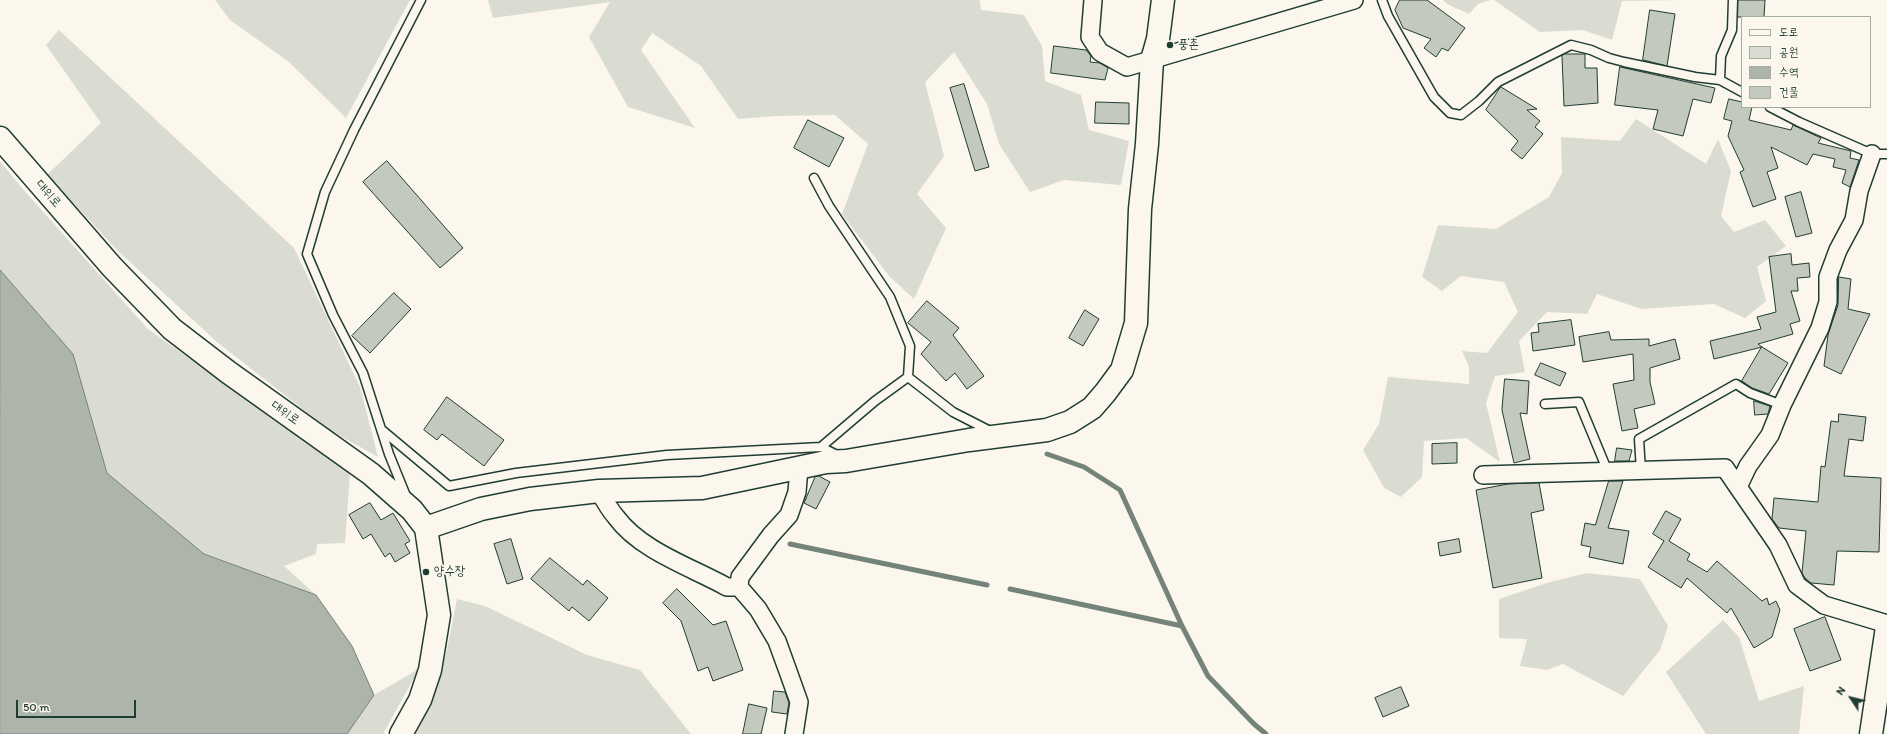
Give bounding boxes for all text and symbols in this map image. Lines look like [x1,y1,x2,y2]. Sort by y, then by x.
legend [1741,16,1871,108]
text: 도로 [1779,25,1798,39]
place label: 풍촌 [1178,37,1199,53]
marker: 풍촌 [1165,40,1175,50]
text: 공원 [1779,45,1798,59]
text: 수역 [1779,65,1798,79]
text: 건물 [1779,85,1798,99]
street label: 대위로 [32,177,64,211]
street label: 대위로 [268,398,302,428]
place label: 양수장 [434,564,465,580]
marker: 양수장 [421,567,431,577]
north arrow [1831,678,1871,718]
text: N [1833,684,1848,698]
scale bar [18,692,138,718]
text: 50 m [23,700,49,714]

